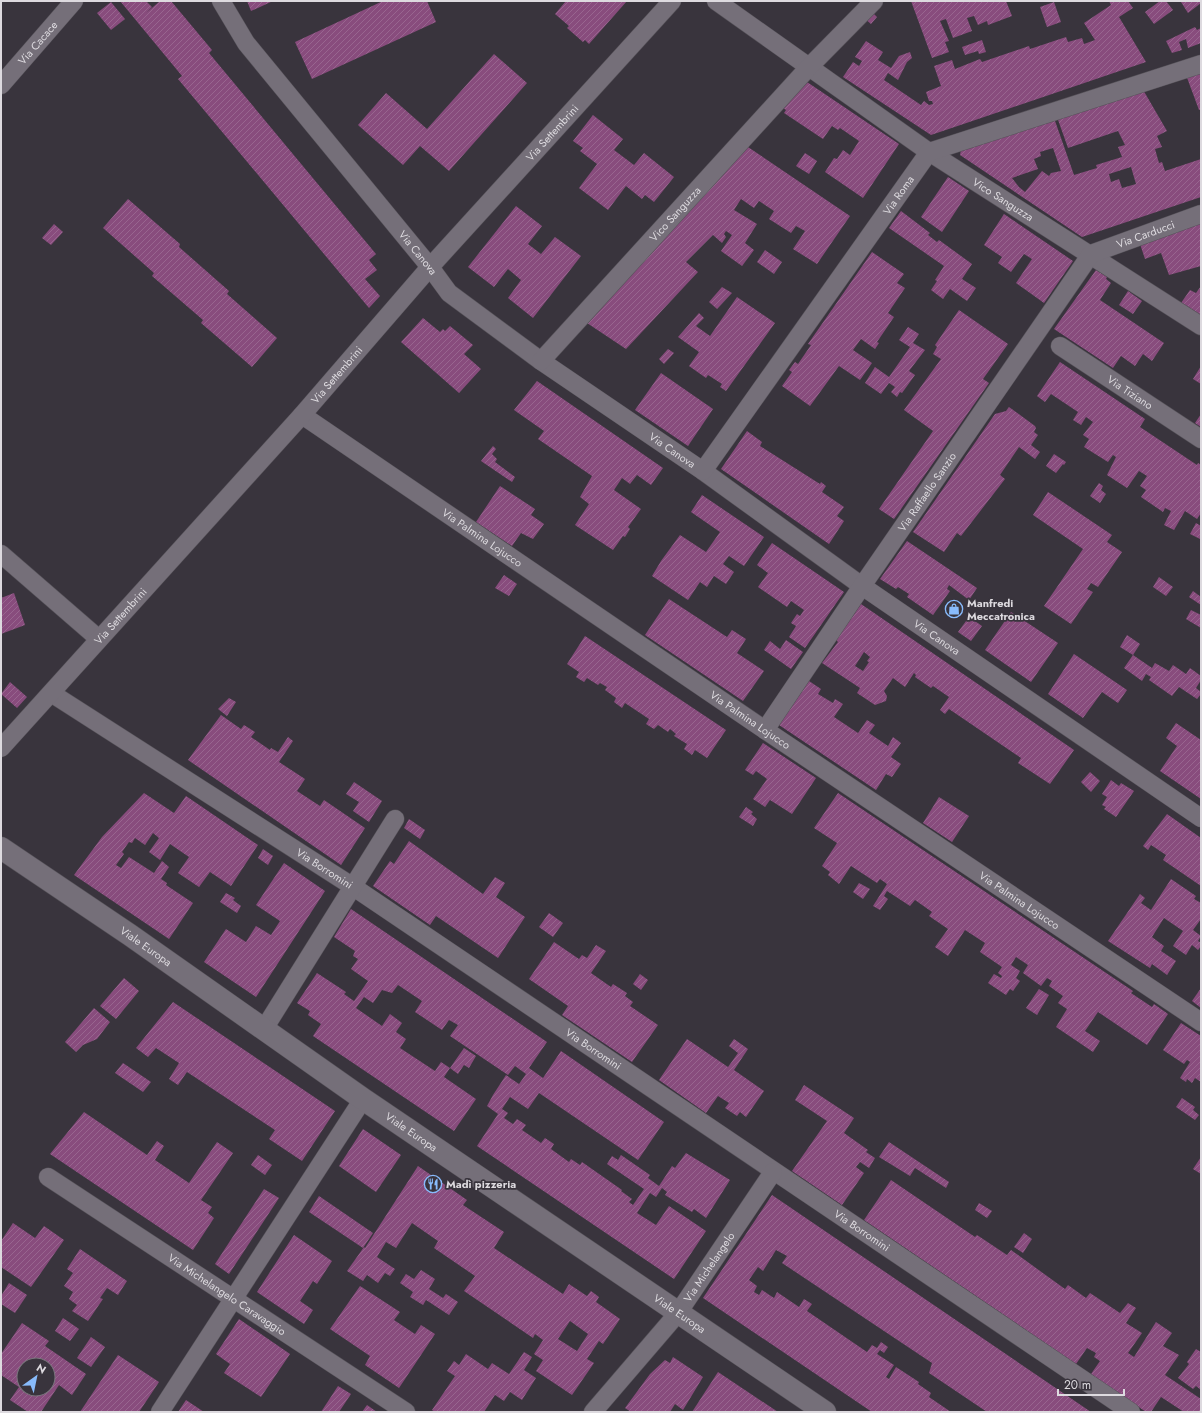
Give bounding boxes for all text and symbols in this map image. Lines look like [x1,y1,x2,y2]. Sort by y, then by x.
street label: Via Cacace [14,17,61,68]
street label: Via Settembrini [522,101,582,165]
street label: Via Roma [879,172,918,218]
street label: Vico Sanguzza [969,174,1037,225]
street label: Vico Sanguzza [646,183,704,245]
street label: Via Carducci [1114,216,1177,252]
street label: Via Canova [395,227,441,278]
street label: Via Settembrini [307,342,366,407]
street label: Via Tiziano [1104,371,1156,413]
street label: Via Canova [646,429,699,472]
street label: Via Raffaello Sanzio [894,449,960,535]
street label: Via Palmina Lojucco [439,505,526,571]
street label: Via Settembrini [90,584,150,648]
place label: Manfredi Meccatronica [967,595,1035,624]
shop icon: Manfredi Meccatronica [944,599,964,619]
street label: Via Canova [910,615,963,659]
street label: Via Palmina Lojucco [707,687,794,753]
street label: Via Borromini [293,844,356,893]
street label: Via Palmina Lojucco [976,867,1063,933]
street label: Viale Europa [117,922,175,970]
street label: Via Borromini [562,1024,625,1074]
street label: Viale Europa [382,1108,441,1155]
restaurant icon: Madì pizzeria [423,1174,443,1194]
place label: Madì pizzeria [446,1176,516,1192]
street label: Via Borromini [831,1206,893,1255]
street label: Via Michelangelo [680,1229,738,1305]
street label: Via Michelangelo Caravaggio [165,1250,289,1339]
street label: Viale Europa [650,1290,709,1337]
north arrow [16,1357,56,1397]
text: N [33,1360,49,1378]
scale bar [1058,1371,1124,1397]
text: 20 m [1064,1376,1091,1394]

